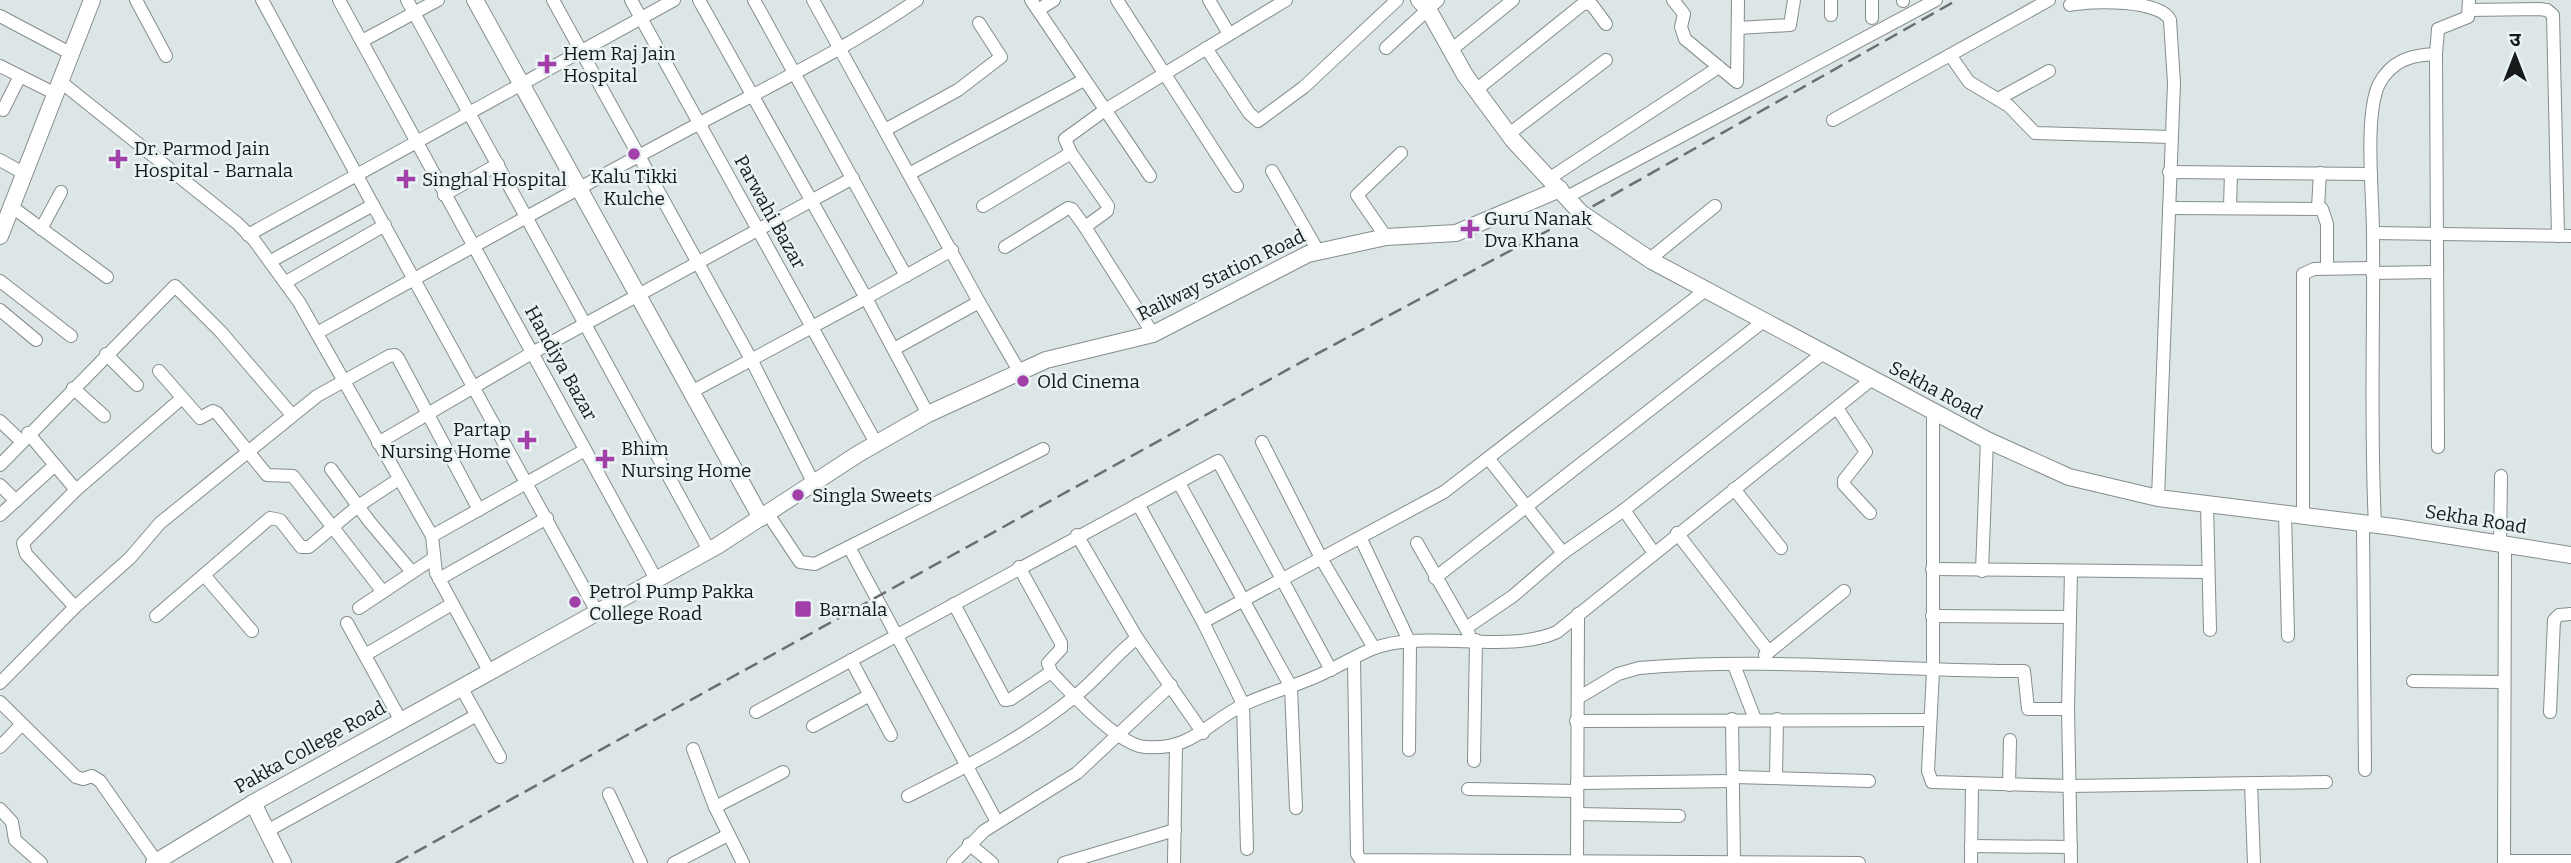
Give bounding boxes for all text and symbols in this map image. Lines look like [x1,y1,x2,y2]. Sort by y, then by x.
north arrow [2480,21,2550,91]
text: उ [2509,28,2521,51]
place label: Hem Raj Jain Hospital [563,42,676,87]
marker: Hem Raj Jain Hospital [537,54,557,74]
place label: Dr. Parmod Jain Hospital - Barnala [134,137,294,182]
marker: Kalu Tikki Kulche [626,146,642,162]
marker: Dr. Parmod Jain Hospital - Barnala [108,149,128,169]
street label: Parwahi Bazar [729,151,811,273]
place label: Kalu Tikki Kulche [590,165,678,210]
place label: Singhal Hospital [422,168,567,191]
marker: Singhal Hospital [396,169,416,189]
place label: Guru Nanak Dva Khana [1484,207,1592,252]
marker: Guru Nanak Dva Khana [1462,221,1478,237]
street label: Railway Station Road [1133,224,1309,326]
street label: Handiya Bazar [520,302,602,425]
street label: Sekha Road [1885,356,1987,424]
place label: Old Cinema [1037,370,1140,393]
marker: Old Cinema [1015,373,1031,389]
place label: Partap Nursing Home [381,418,511,463]
marker: Partap Nursing Home [517,430,537,450]
place label: Bhim Nursing Home [621,437,751,482]
marker: Bhim Nursing Home [595,449,615,469]
place label: Singla Sweets [812,484,932,507]
marker: Singla Sweets [790,487,806,503]
street label: Sekha Road [2423,500,2529,538]
place label: Petrol Pump Pakka College Road [589,580,754,625]
marker: Petrol Pump Pakka College Road [567,594,583,610]
place label: Barnala [819,598,888,621]
marker: Barnala [793,599,813,619]
street label: Pakka College Road [230,696,390,798]

